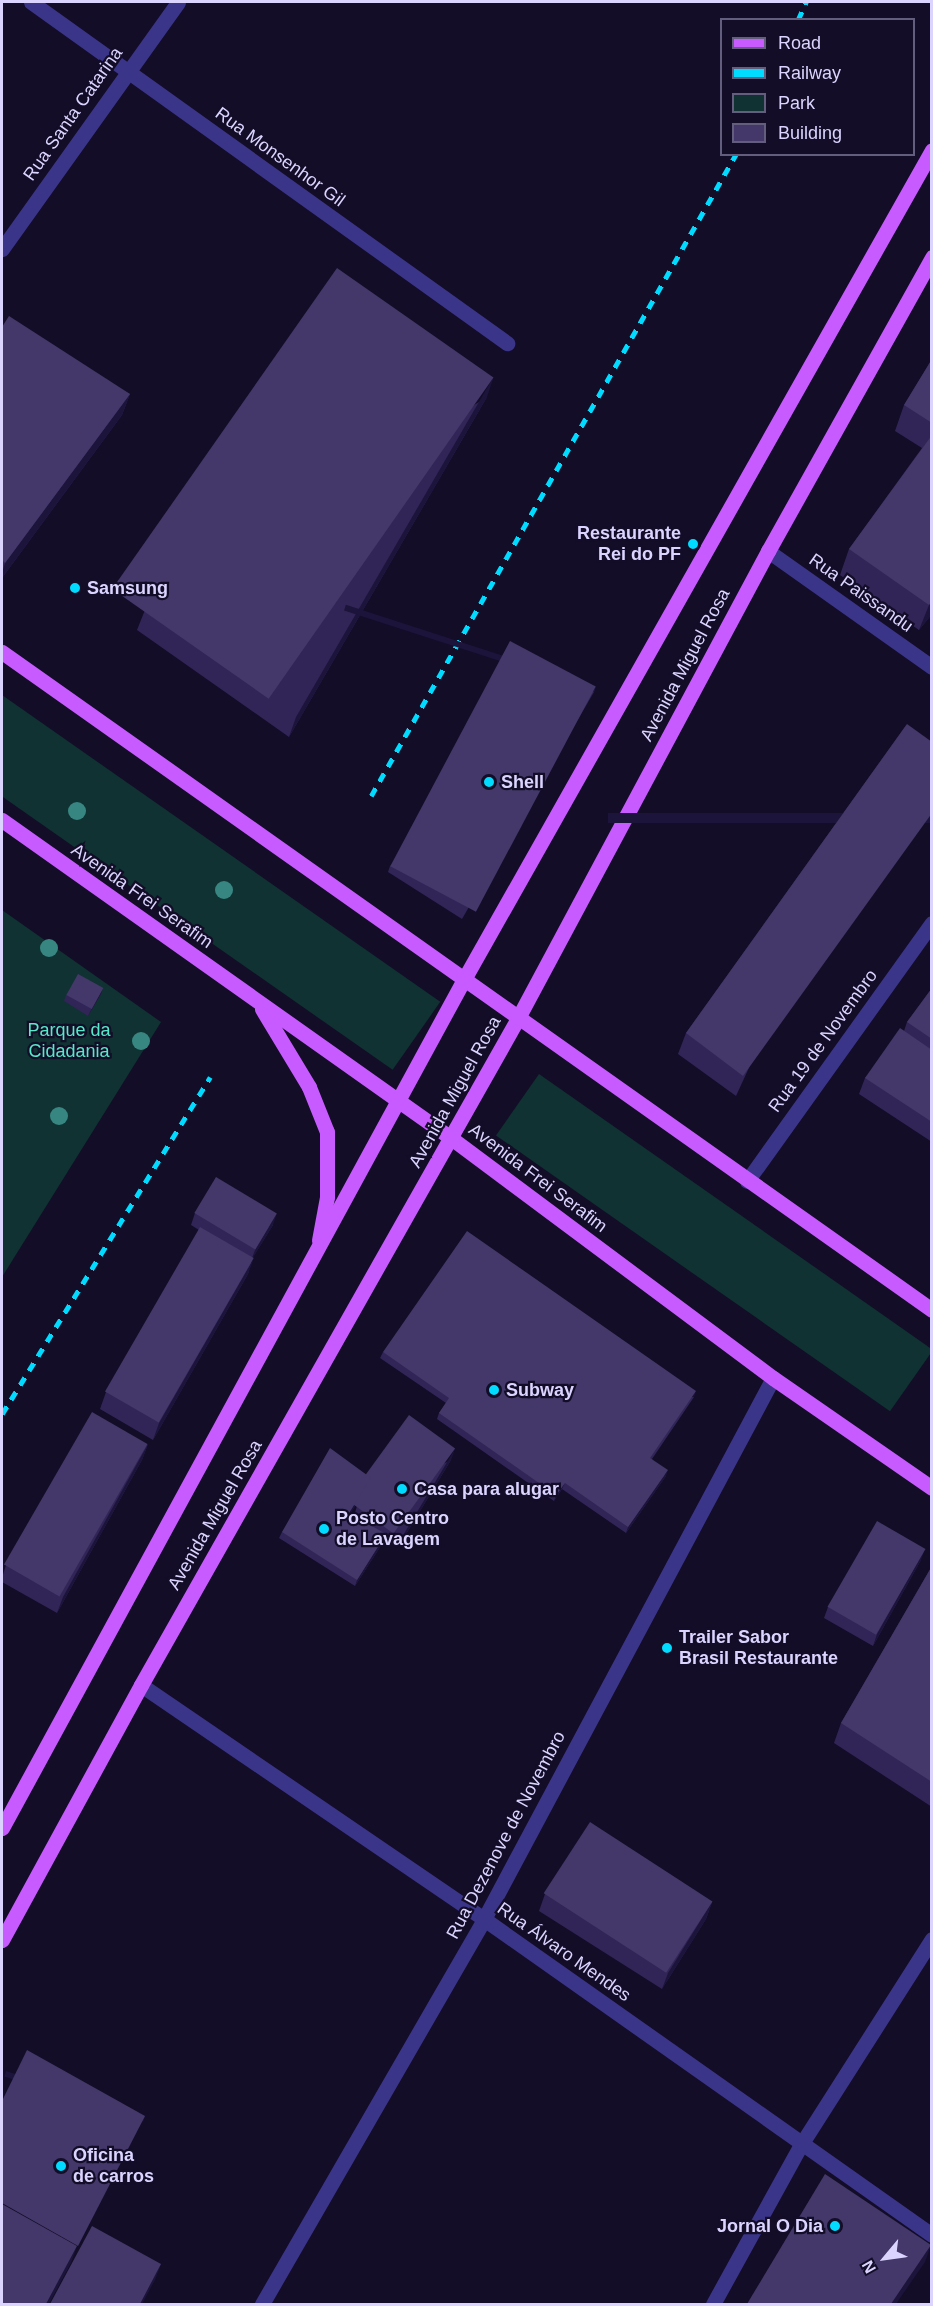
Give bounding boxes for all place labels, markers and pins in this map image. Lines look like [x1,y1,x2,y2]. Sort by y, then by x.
place label: Restaurante Rei do PF [577,523,681,566]
marker: Restaurante Rei do PF [686,537,700,551]
place label: Samsung [87,577,168,599]
marker: Samsung [68,581,82,595]
place label: Shell [501,771,544,793]
marker: Shell [482,775,496,789]
place label: Subway [506,1379,574,1401]
marker: Subway [487,1383,501,1397]
place label: Casa para alugar [414,1478,559,1500]
marker: Casa para alugar [395,1482,409,1496]
place label: Posto Centro de Lavagem [336,1508,449,1550]
marker: Posto Centro de Lavagem [317,1522,331,1536]
place label: Trailer Sabor Brasil Restaurante [679,1627,838,1670]
marker: Trailer Sabor Brasil Restaurante [660,1641,674,1655]
place label: Oficina de carros [73,2145,154,2188]
marker: Oficina de carros [54,2159,68,2173]
place label: Jornal O Dia [717,2215,823,2237]
marker: Jornal O Dia [828,2219,842,2233]

